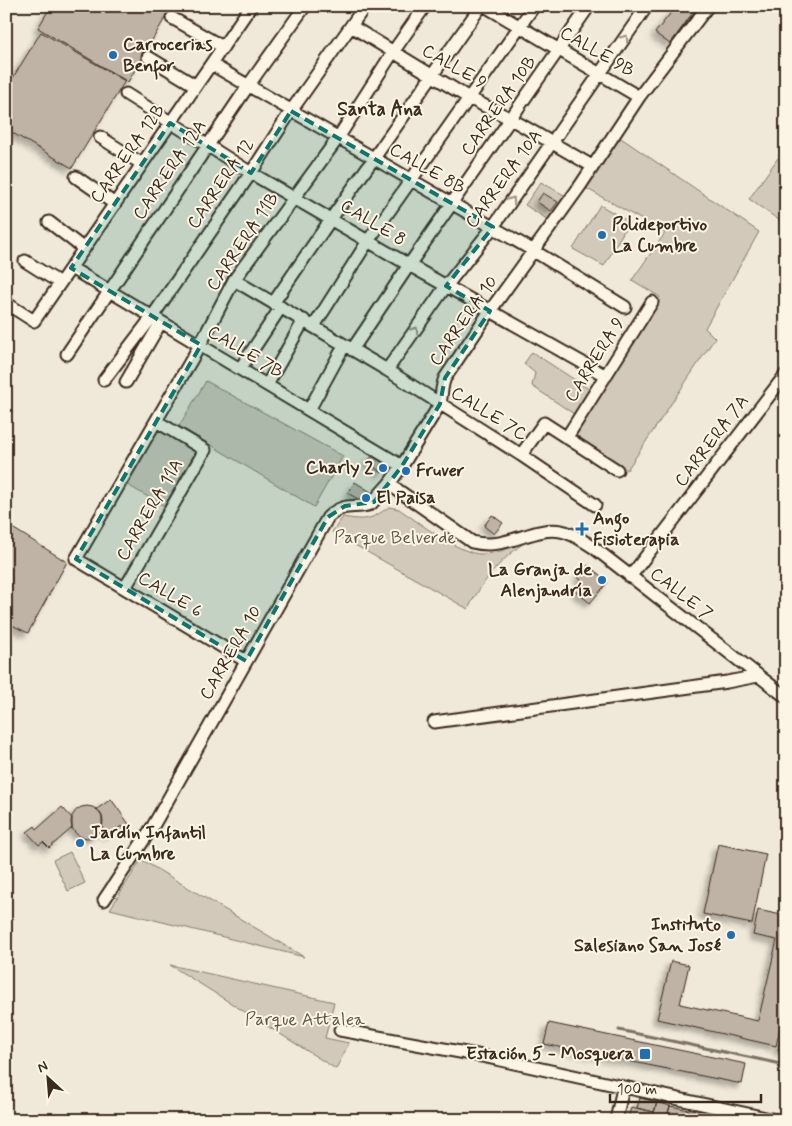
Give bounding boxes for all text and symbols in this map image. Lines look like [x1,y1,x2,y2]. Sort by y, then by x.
street label: CALLE 9B [555,21,639,83]
place label: Carrocerias Benfor [123,33,213,80]
one-way arrow [619,34,628,44]
street label: CALLE 9 [417,39,491,95]
marker: Carrocerias Benfor [107,49,119,61]
street label: CARRERA 10B [456,51,542,161]
district label: Santa Ana [337,97,423,122]
street label: CARRERA 12B [85,100,171,208]
street label: CARRERA 12A [128,115,212,225]
street label: CARRERA 10A [460,125,548,233]
street label: CARRERA 12 [182,134,260,234]
street label: CALLE 8B [385,138,469,200]
street label: CARRERA 11B [201,188,285,296]
street label: CALLE 8 [336,194,410,252]
one-way arrow [506,196,515,206]
place label: Polideportivo La Cumbre [612,213,707,258]
marker: Polideportivo La Cumbre [596,229,608,241]
street label: CARRERA 10 [424,271,504,371]
street label: CARRERA 9 [559,313,631,407]
street label: CALLE 7B [203,320,287,384]
one-way arrow [409,326,418,336]
street label: CALLE 7C [446,381,532,447]
street label: CARRERA 7A [669,390,755,492]
street label: CARRERA 11A [111,454,189,566]
place label: Charly 2 [306,456,373,480]
place label: Fruver [416,459,465,483]
marker: Charly 2 [377,462,389,474]
marker: Fruver [400,465,412,477]
place label: El Paisa [376,486,435,510]
marker: El Paisa [360,492,372,504]
place label: Ango Fisioterapia [593,507,680,552]
marker: Ango Fisioterapia [575,522,589,536]
park label: Parque Belverde [334,526,456,550]
place label: La Granja de Alenjandría [488,558,592,603]
street label: CALLE 7 [645,562,717,626]
street label: CALLE 6 [133,566,207,624]
marker: La Granja de Alenjandría [596,574,608,586]
street label: CARRERA 10 [194,601,268,705]
place label: Jardín Infantil La Cumbre [90,821,206,866]
marker: Jardín Infantil La Cumbre [74,837,86,849]
place label: Instituto Salesiano San José [574,913,721,958]
marker: Instituto Salesiano San José [725,929,737,941]
park label: Parque Attalea [245,1008,365,1032]
place label: Estación 5 - Mosquera [466,1042,634,1066]
marker: Estación 5 - Mosquera [638,1047,652,1061]
north arrow [22,1054,72,1104]
text: N [35,1057,51,1077]
scale bar [610,1071,761,1103]
text: 100 m [617,1080,657,1100]

